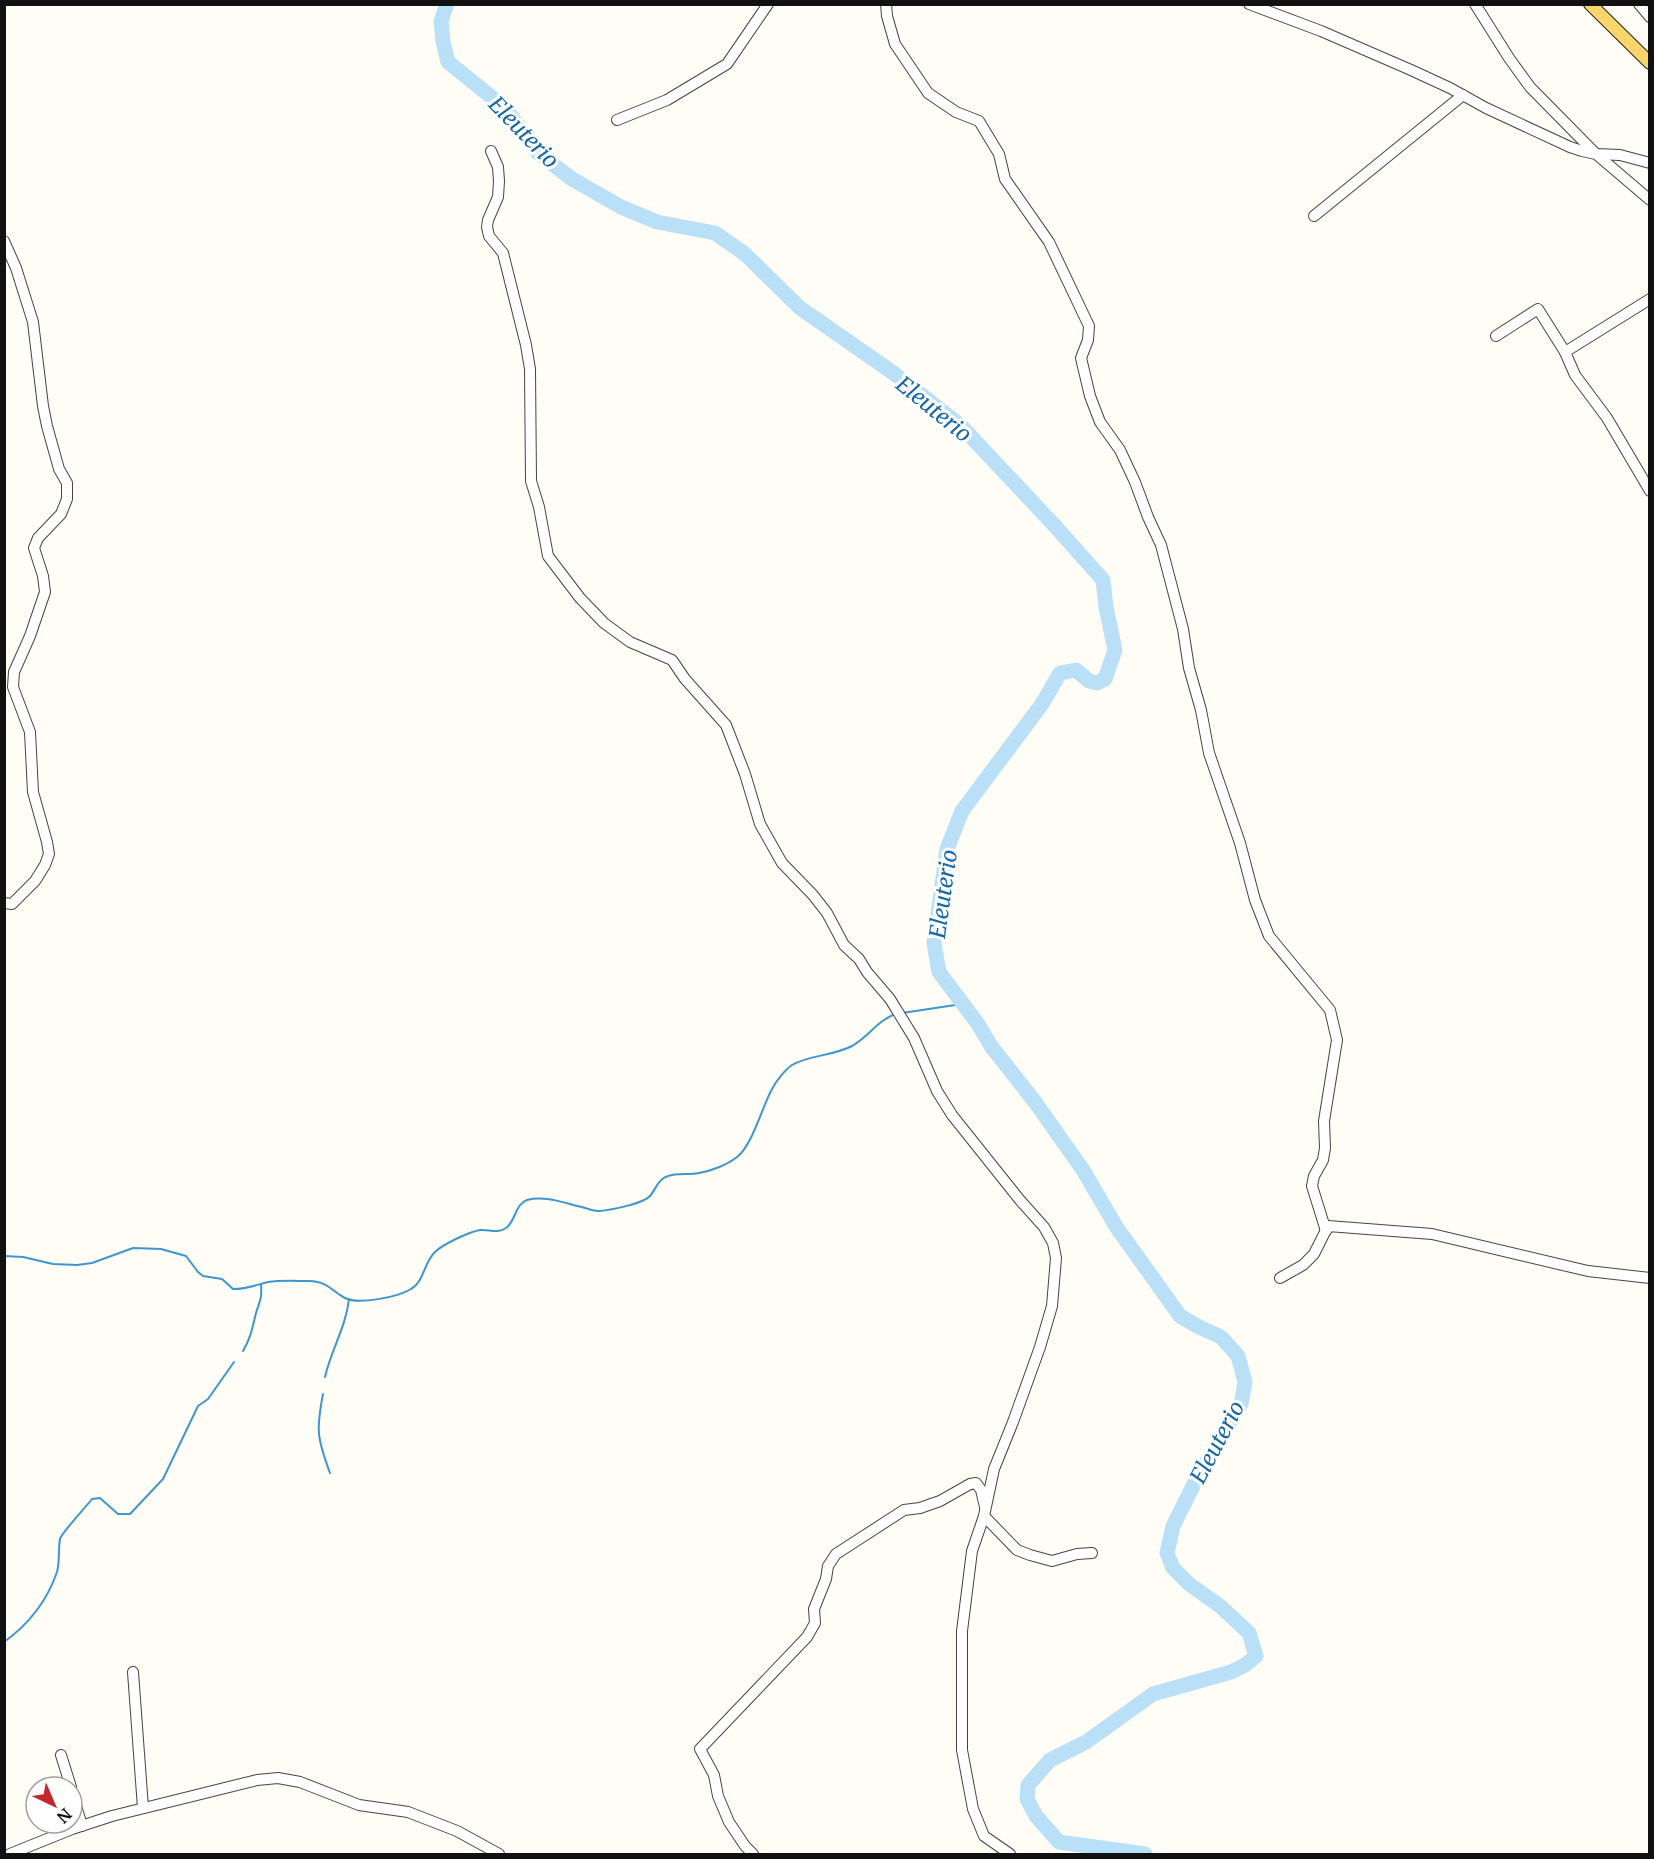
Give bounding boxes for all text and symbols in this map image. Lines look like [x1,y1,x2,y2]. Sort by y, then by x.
water label: Eleuterio [483,90,565,174]
water label: Eleuterio [890,370,978,448]
water label: Eleuterio [923,848,963,940]
water label: Eleuterio [1184,1396,1250,1488]
north arrow [24,1775,84,1835]
text: N [53,1804,76,1828]

